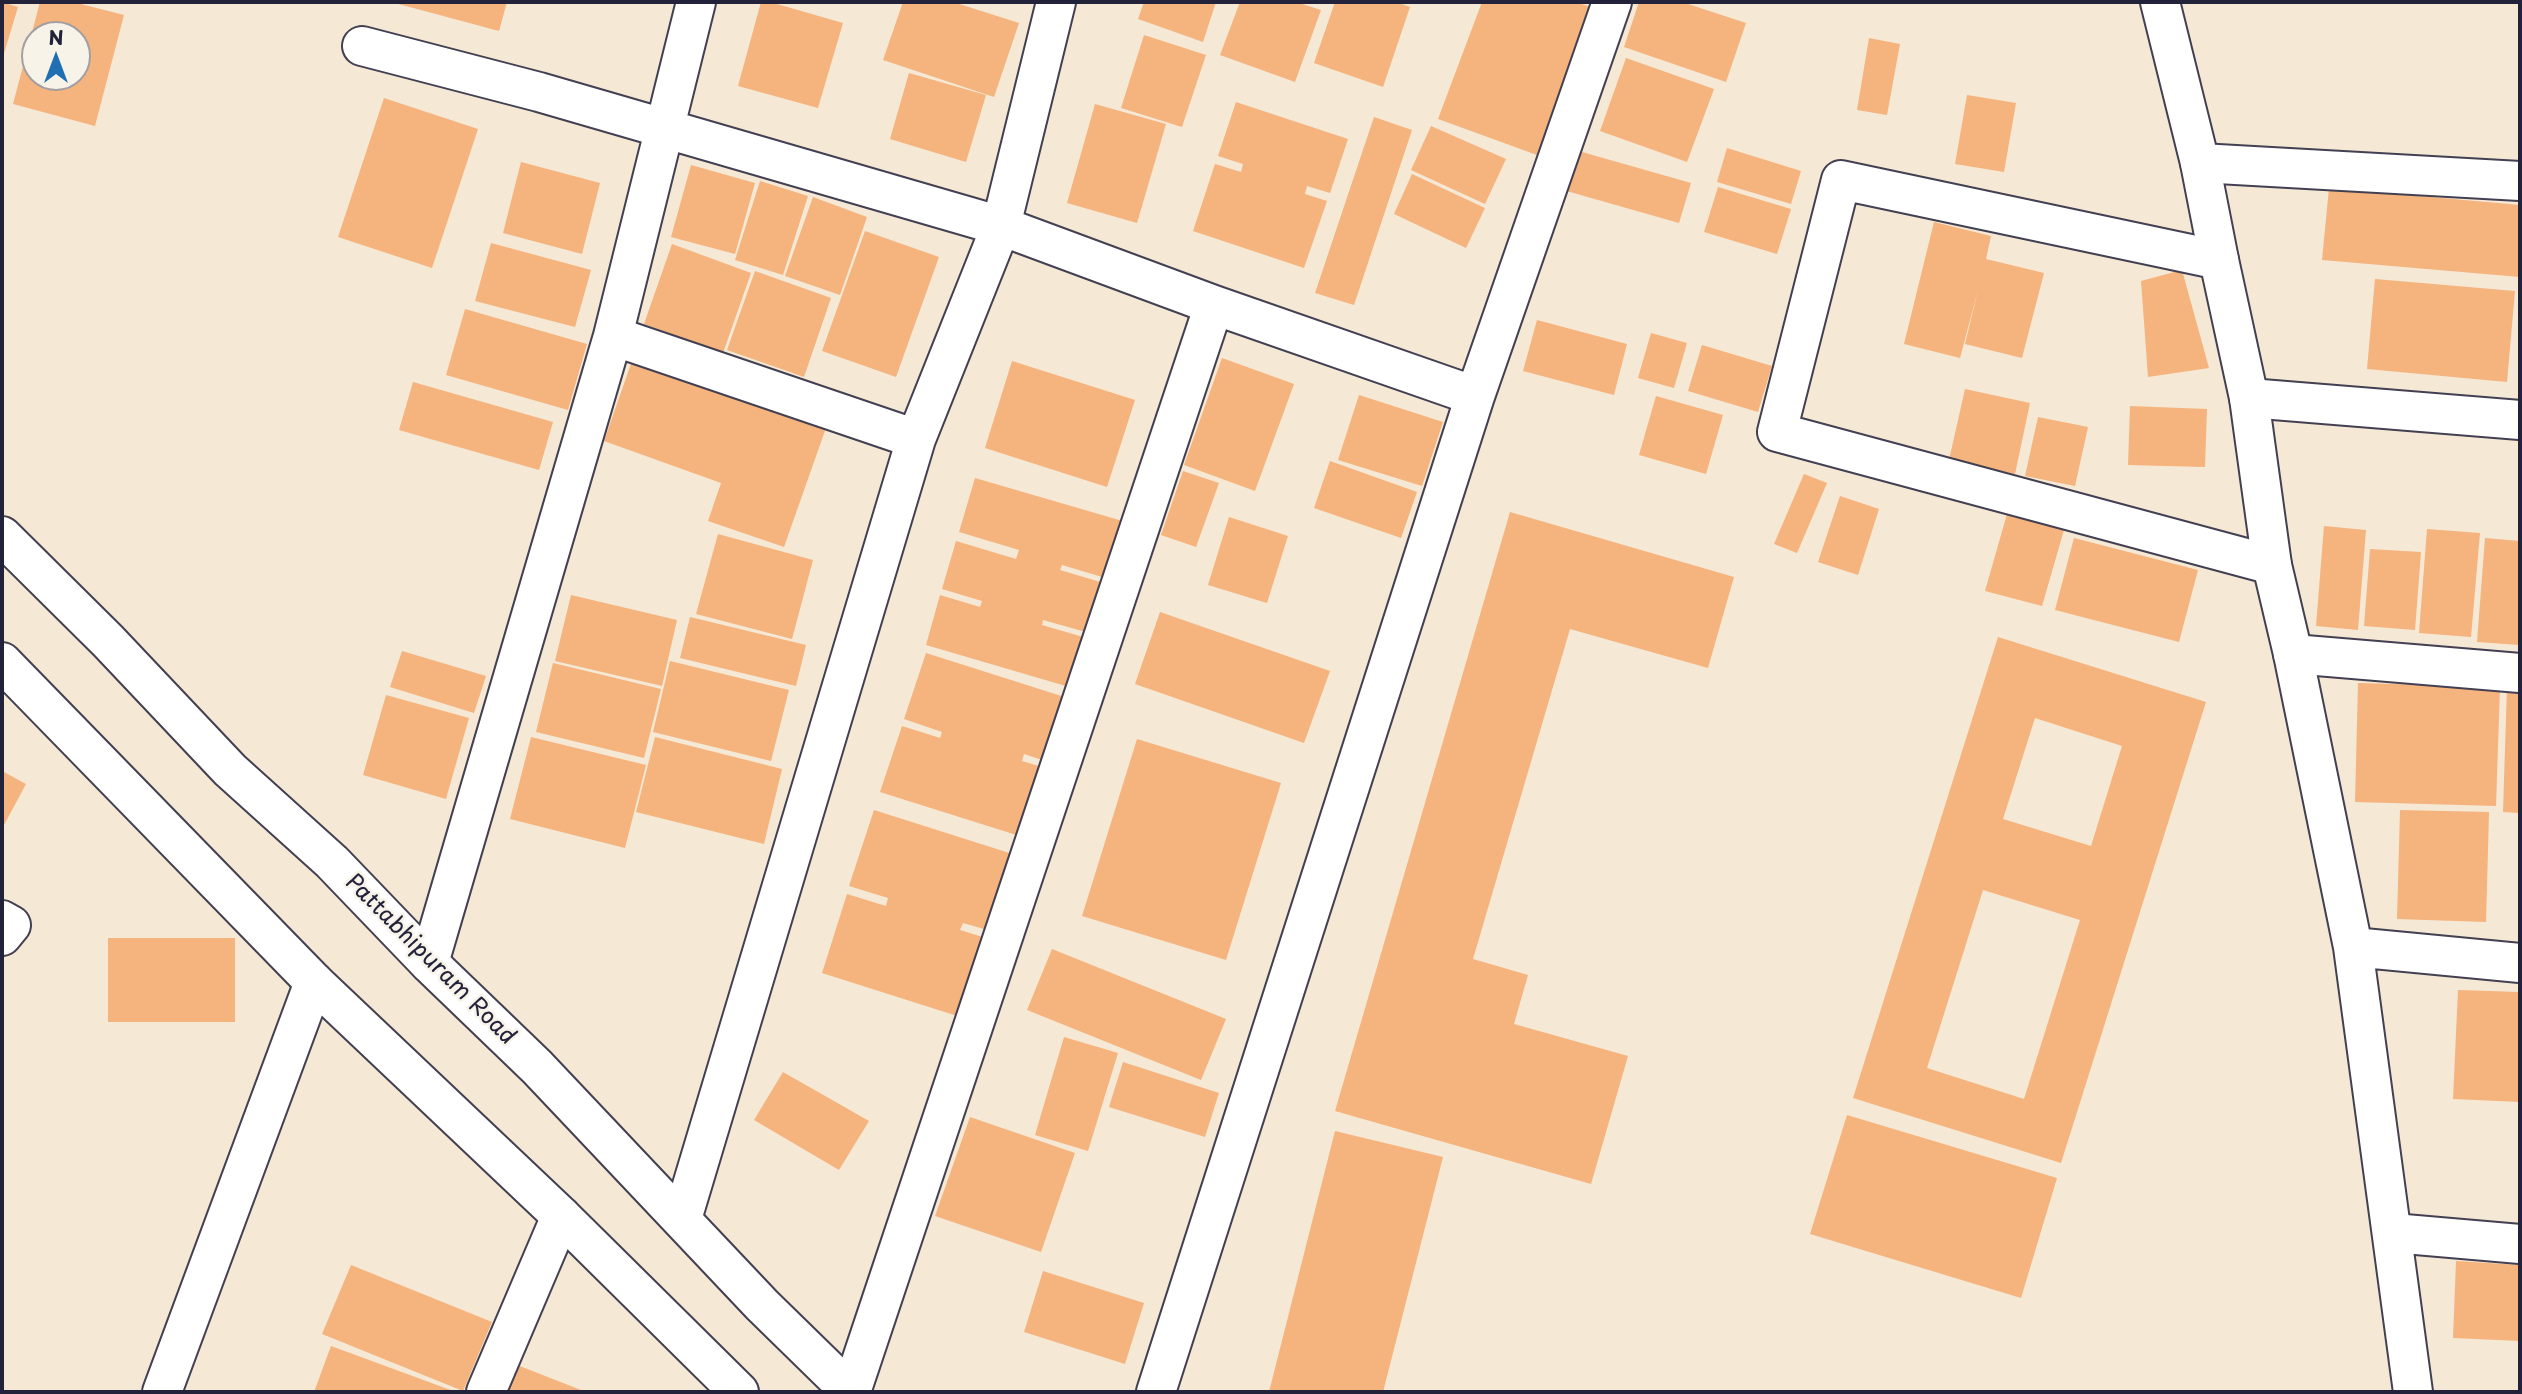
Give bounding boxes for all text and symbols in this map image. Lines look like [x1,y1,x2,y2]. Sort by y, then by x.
north arrow [21,21,91,91]
text: N [48,23,64,51]
street label: Pattabhipuram Road [339,869,521,1051]

